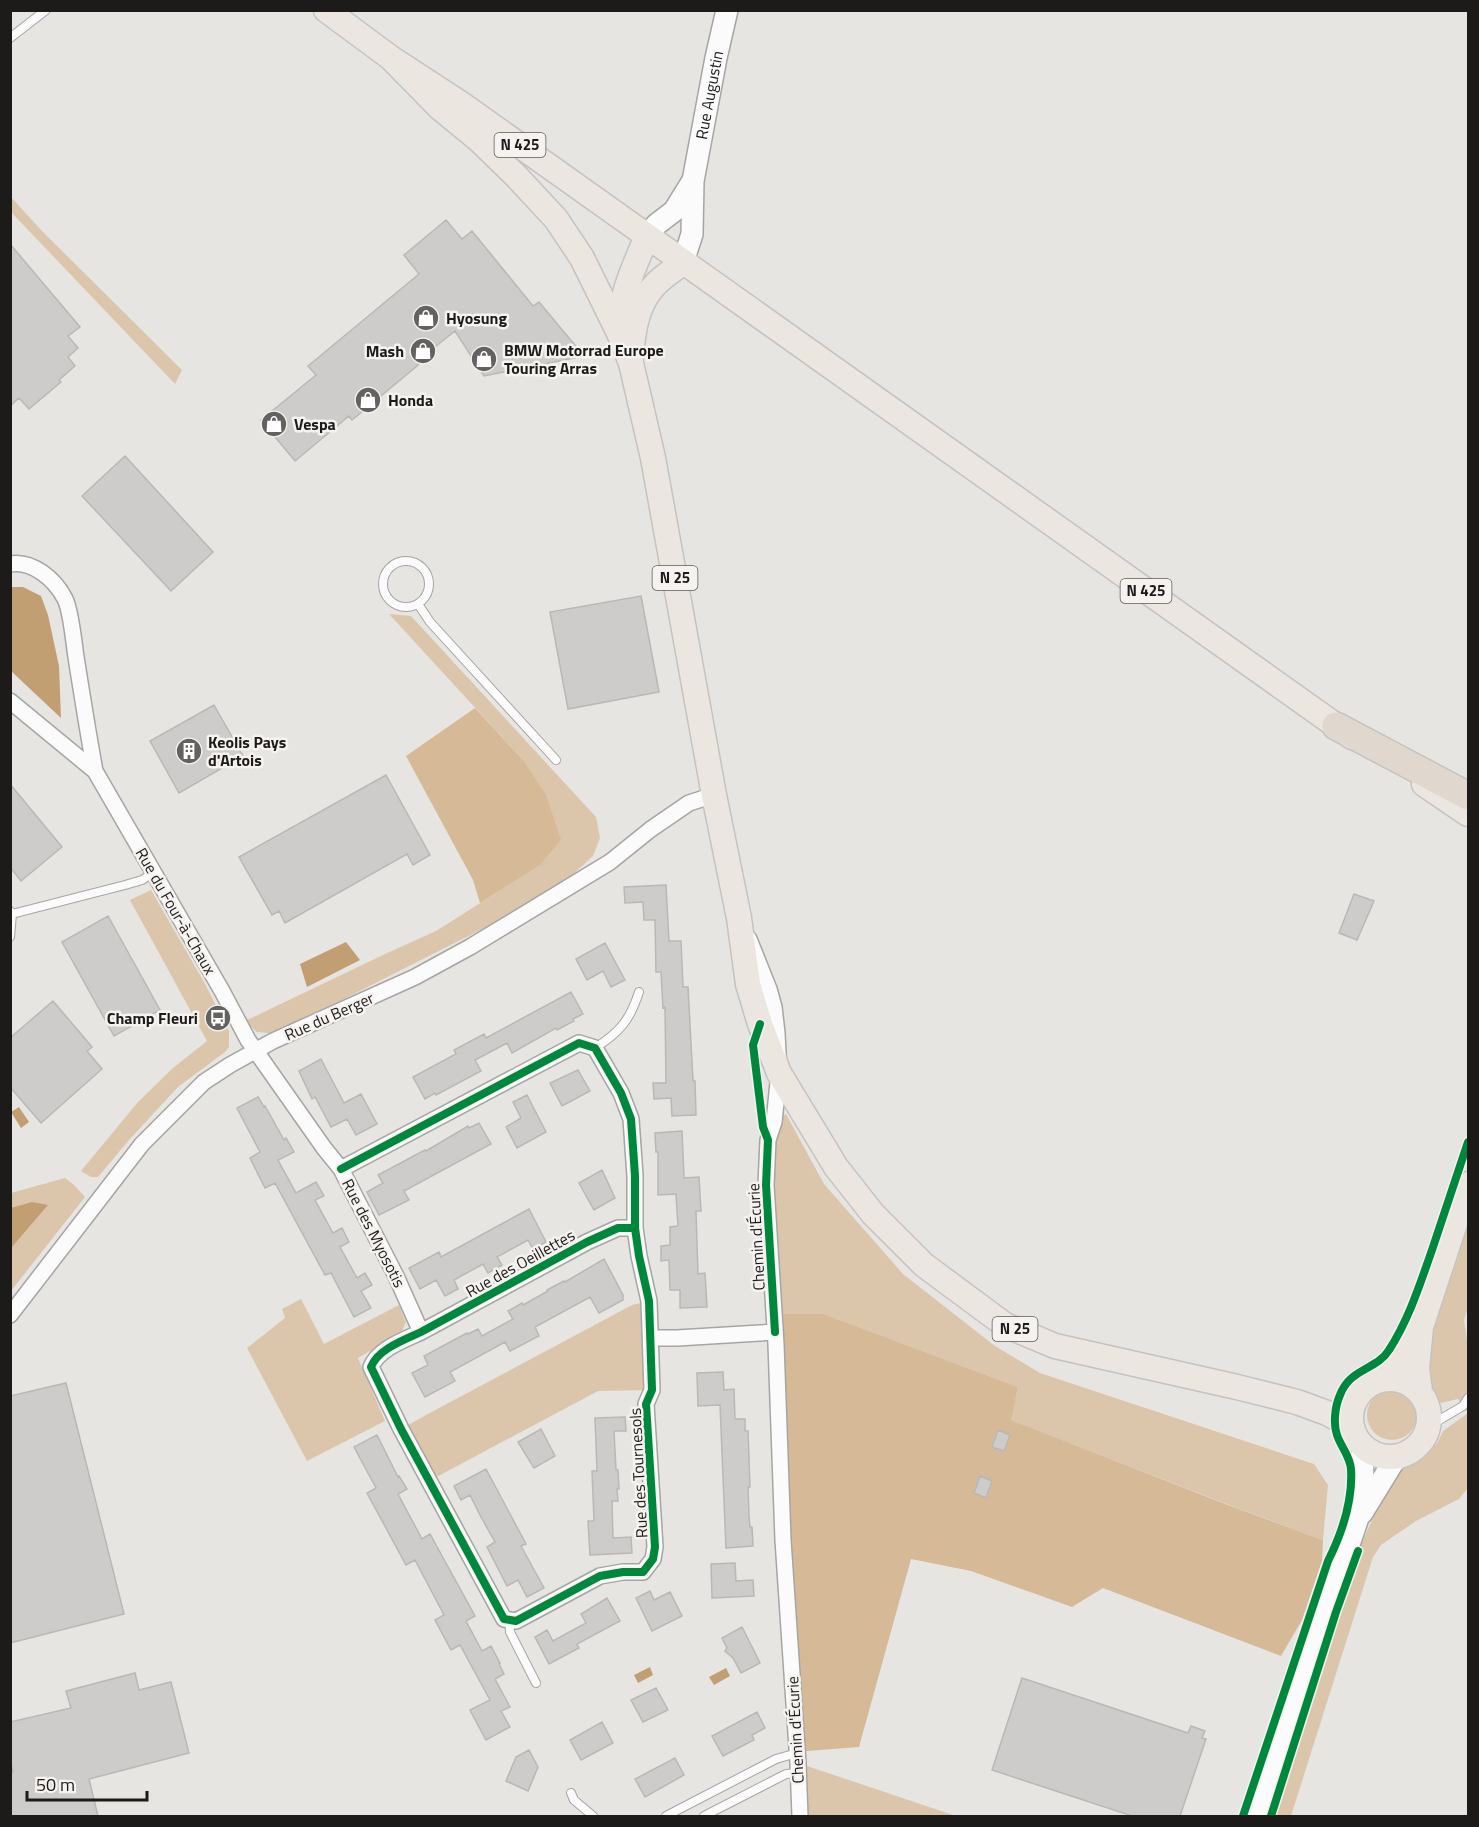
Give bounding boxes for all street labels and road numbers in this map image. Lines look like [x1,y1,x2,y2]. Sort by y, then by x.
street label: Rue Augustin [689,48,729,141]
road number: N 425 [494,133,546,157]
road number: N 25 [652,566,698,590]
road number: N 425 [1120,579,1172,603]
street label: Rue du Four-à-Chaux [130,843,222,979]
street label: Rue du Berger [280,985,378,1046]
street label: Rue des Myosotis [336,1174,412,1292]
street label: Chemin d'Écurie [741,1183,771,1291]
street label: Rue des Oeillettes [461,1223,579,1303]
road number: N 25 [992,1317,1038,1341]
street label: Rue des Tournesols [623,1407,653,1539]
street label: Chemin d'Écurie [780,1676,810,1784]

